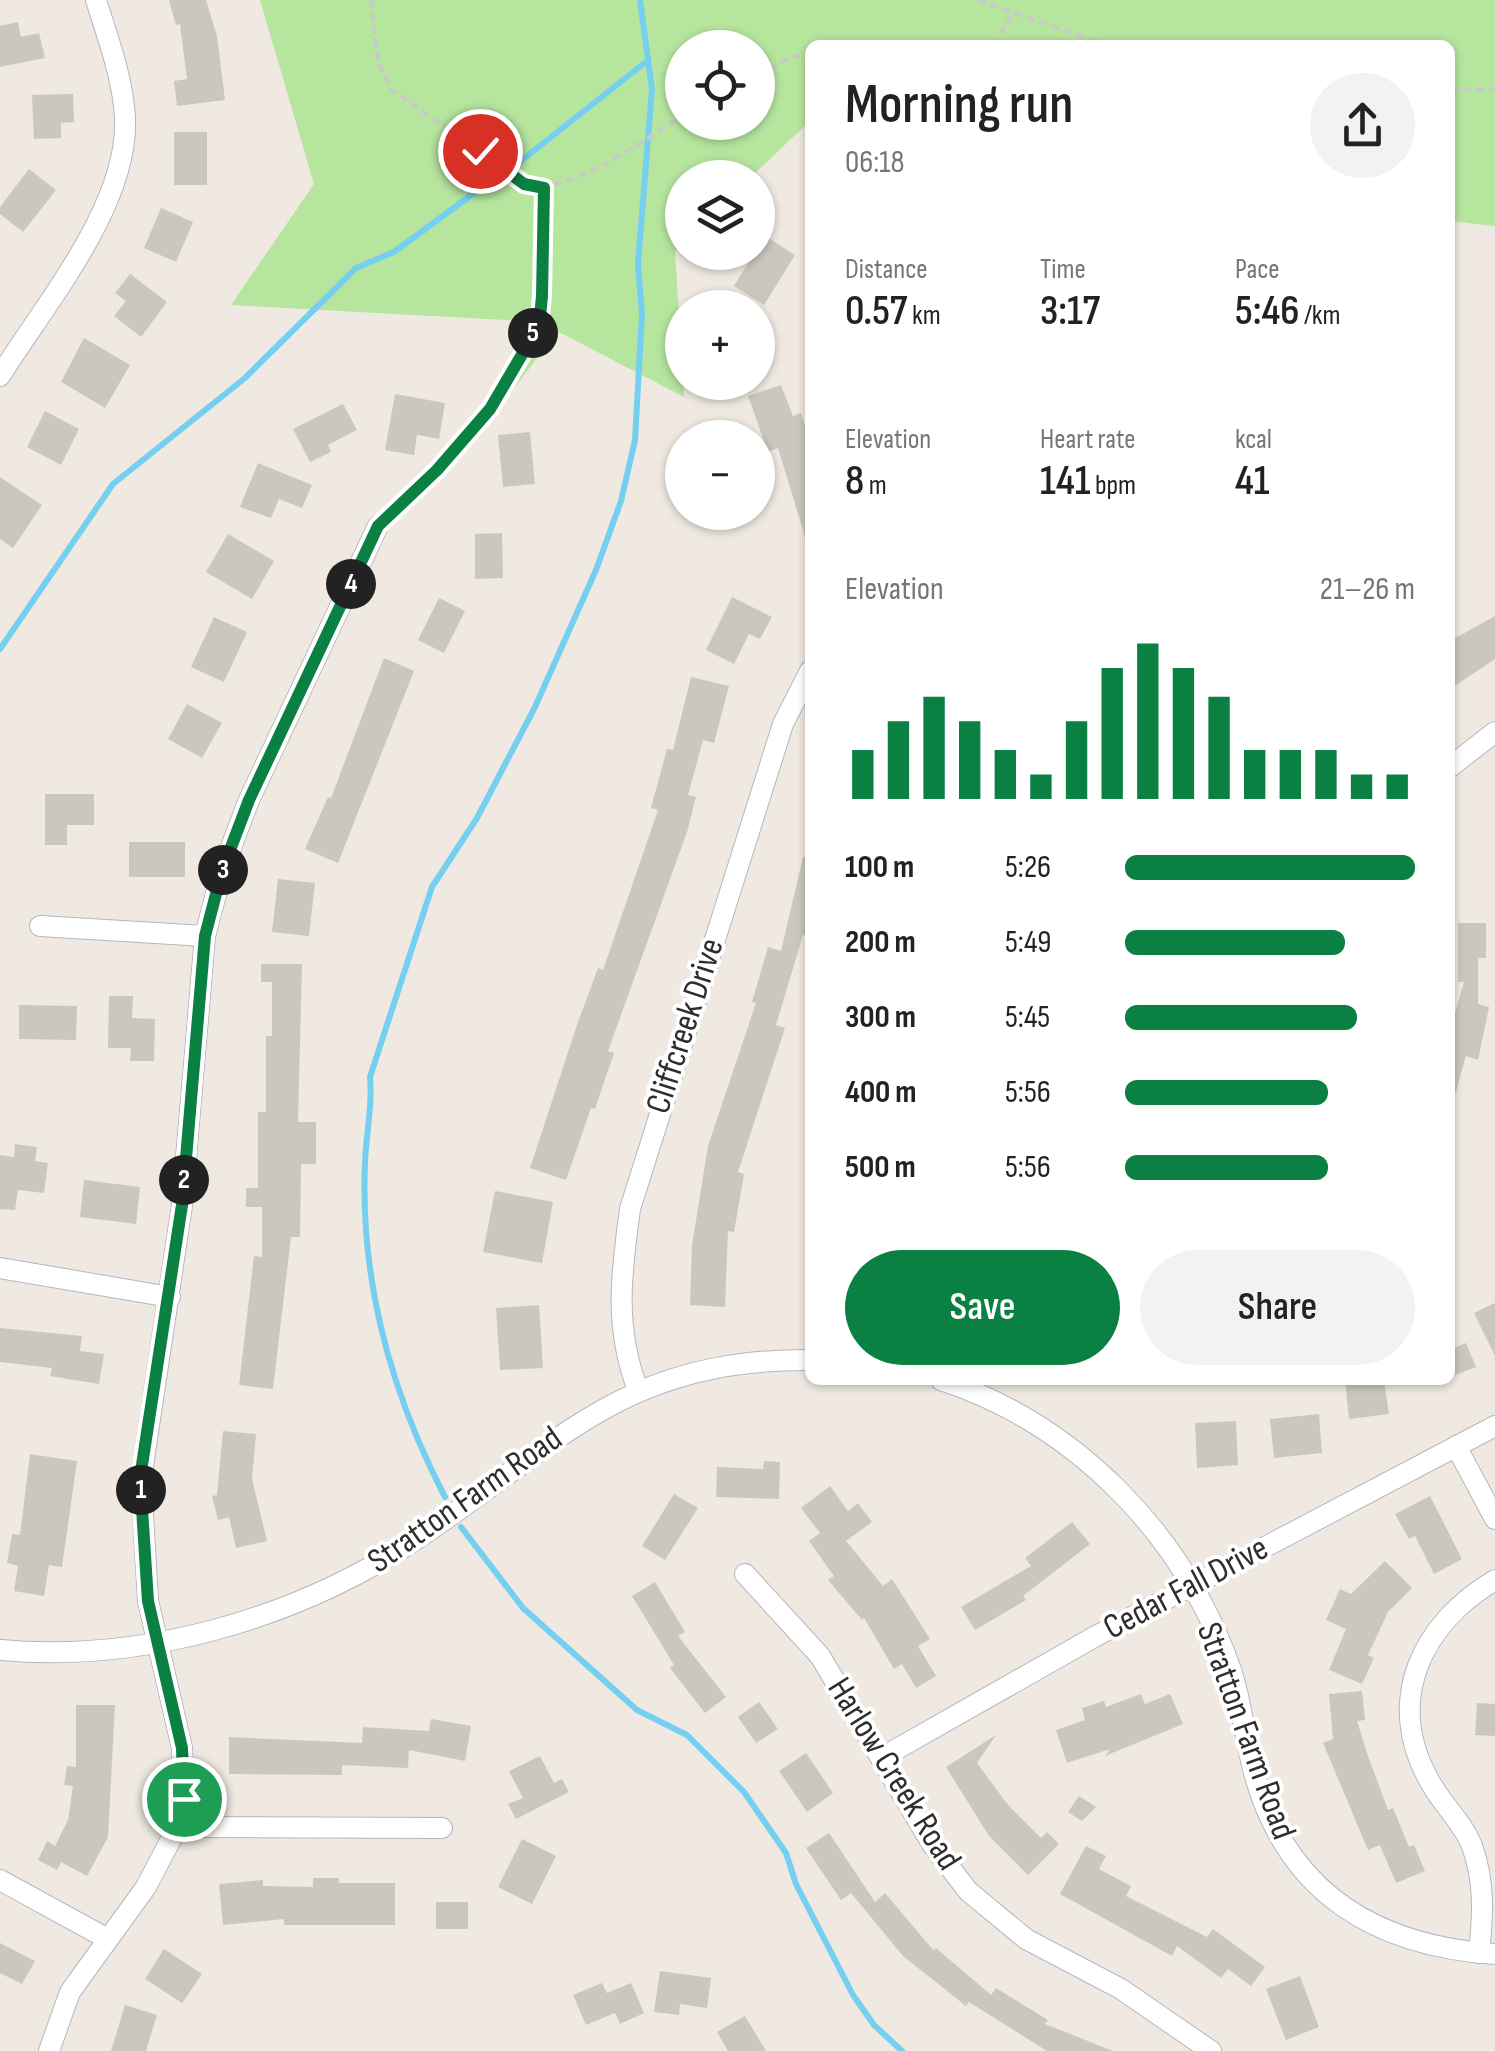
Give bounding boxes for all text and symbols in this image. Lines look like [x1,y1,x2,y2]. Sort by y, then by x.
map controls [665,30,775,530]
button: locate [665,30,775,140]
text: Morning run [845,72,1073,139]
button: share [1310,73,1415,178]
pin [438,109,523,194]
icon: check [453,124,508,179]
text: 06:18 [845,143,905,182]
button: layers [665,160,775,270]
text: Distance [845,253,928,286]
text: Time [1040,253,1086,286]
text: Pace [1235,253,1280,286]
text: 0.57 [845,286,907,337]
text: 3:17 [1040,286,1100,337]
text: 5:46 [1235,286,1299,337]
button: + [665,290,775,400]
text: km [907,299,941,332]
text: /km [1299,299,1340,332]
pin: 5 [508,308,558,358]
text: 5 [527,316,539,349]
button: − [665,420,775,530]
text: Elevation [845,423,931,456]
text: Heart rate [1040,423,1136,456]
text: kcal [1235,423,1272,456]
text: 8 [845,456,864,507]
text: 141 [1040,456,1090,507]
text: 41 [1235,456,1270,507]
text: m [864,469,887,502]
text: bpm [1090,469,1136,502]
pin: 4 [326,559,376,609]
text: 4 [344,567,358,600]
text: Elevation [845,570,944,609]
text: 21–26 m [1320,570,1415,609]
pin: 3 [198,845,248,895]
text: 100 m [845,848,914,887]
text: 5:26 [1005,848,1051,887]
text: 3 [217,853,229,886]
text: 200 m [845,923,916,962]
text: 5:49 [1005,923,1052,962]
street label: Cliffcreek Drive [637,933,733,1119]
text: 300 m [845,998,916,1037]
text: 5:45 [1005,998,1050,1037]
text: 400 m [845,1073,917,1112]
text: 5:56 [1005,1073,1051,1112]
text: 500 m [845,1148,916,1187]
text: 5:56 [1005,1148,1051,1187]
pin: 2 [159,1155,209,1205]
text: 2 [178,1163,190,1196]
button: Save [845,1250,1120,1365]
button: Share [1140,1250,1415,1365]
street label: Stratton Farm Road [360,1417,570,1583]
pin: 1 [116,1465,166,1515]
text: 1 [136,1473,146,1506]
street label: Cedar Fall Drive [1096,1527,1276,1649]
street label: Stratton Farm Road [1187,1617,1305,1845]
street label: Harlow Creek Road [818,1670,970,1878]
pin [142,1757,227,1842]
icon: arrive [157,1772,212,1827]

